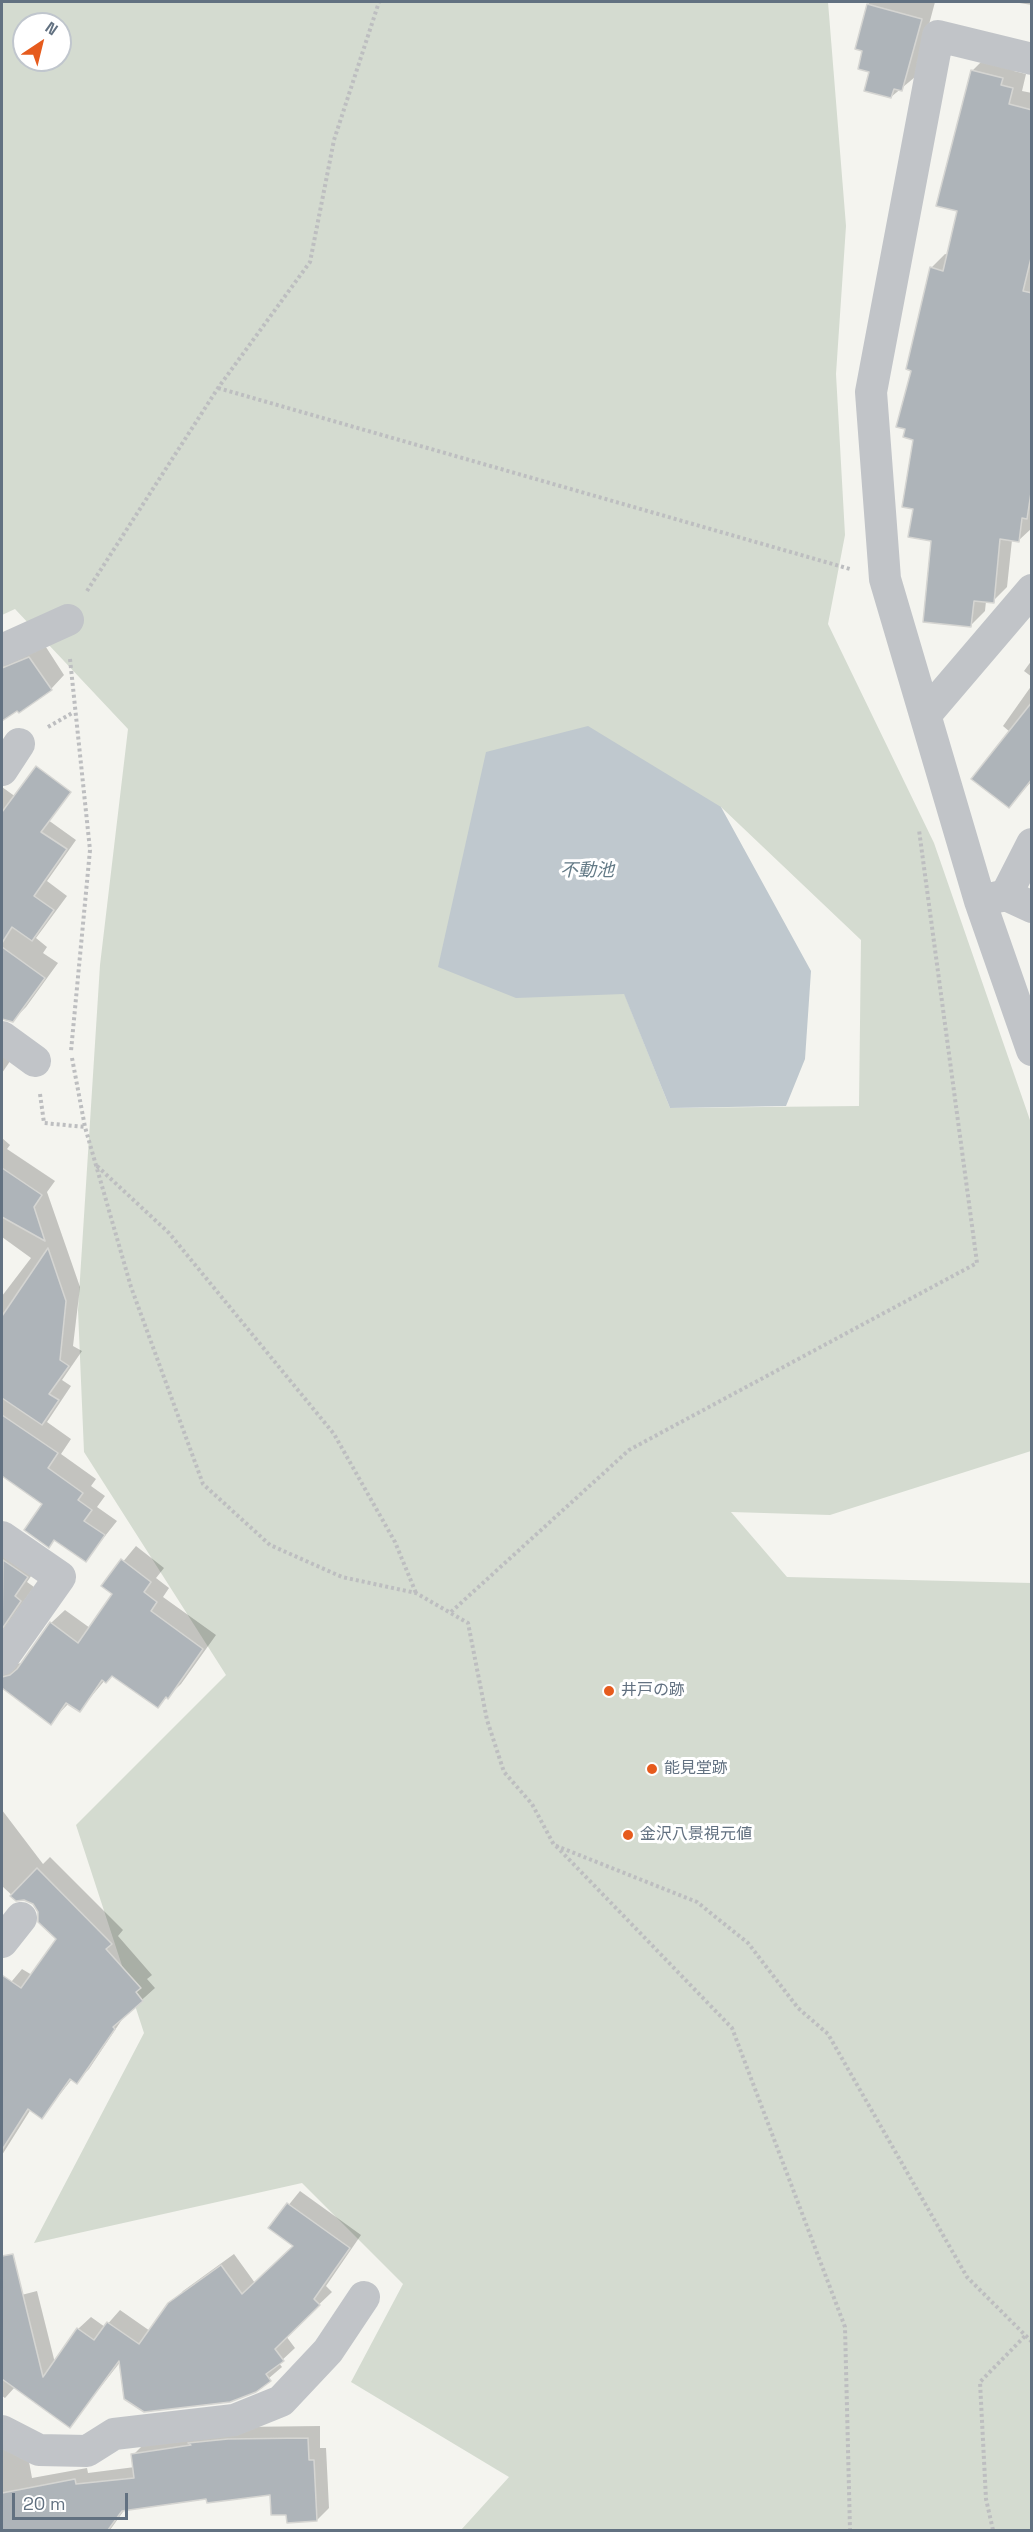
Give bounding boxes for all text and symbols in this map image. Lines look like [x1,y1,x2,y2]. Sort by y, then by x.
north arrow [12,12,72,72]
text: N [41,17,62,40]
water label: 不動池 [560,860,614,882]
place label: 井戸の跡 [621,1681,685,1701]
marker: 井戸の跡 [602,1684,616,1698]
place label: 能見堂跡 [664,1759,728,1779]
marker: 能見堂跡 [645,1762,659,1776]
place label: 金沢八景視元値 [640,1825,752,1845]
marker: 金沢八景視元値 [621,1828,635,1842]
scale bar [15,2481,130,2519]
text: 20 m [23,2492,66,2515]

